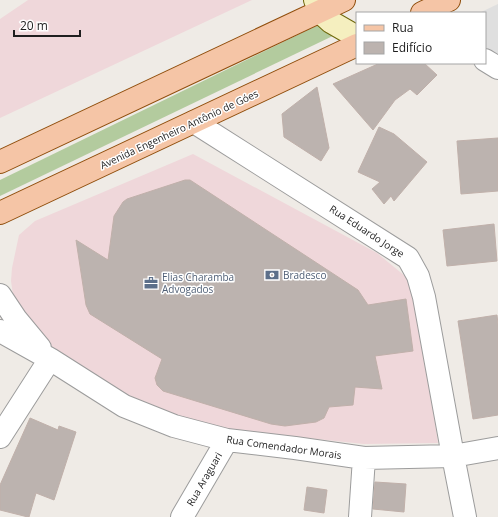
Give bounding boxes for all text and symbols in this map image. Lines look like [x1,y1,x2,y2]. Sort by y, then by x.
scale bar [14,12,80,38]
legend [356,12,486,64]
text: 20 m [20,17,48,34]
text: Rua [392,19,413,36]
text: Edifício [392,39,432,56]
street label: Avenida Engenheiro Antônio de Góes [98,86,261,172]
street label: Rua Eduardo Jorge [327,202,407,261]
bank icon: Bradesco [264,267,280,283]
place label: Bradesco [283,268,326,282]
place label: Elias Charamba Advogados [162,270,234,296]
office icon: Elias Charamba Advogados [143,275,159,291]
street label: Rua Comendador Morais [225,432,343,462]
street label: Rua Araguari [183,449,225,509]

